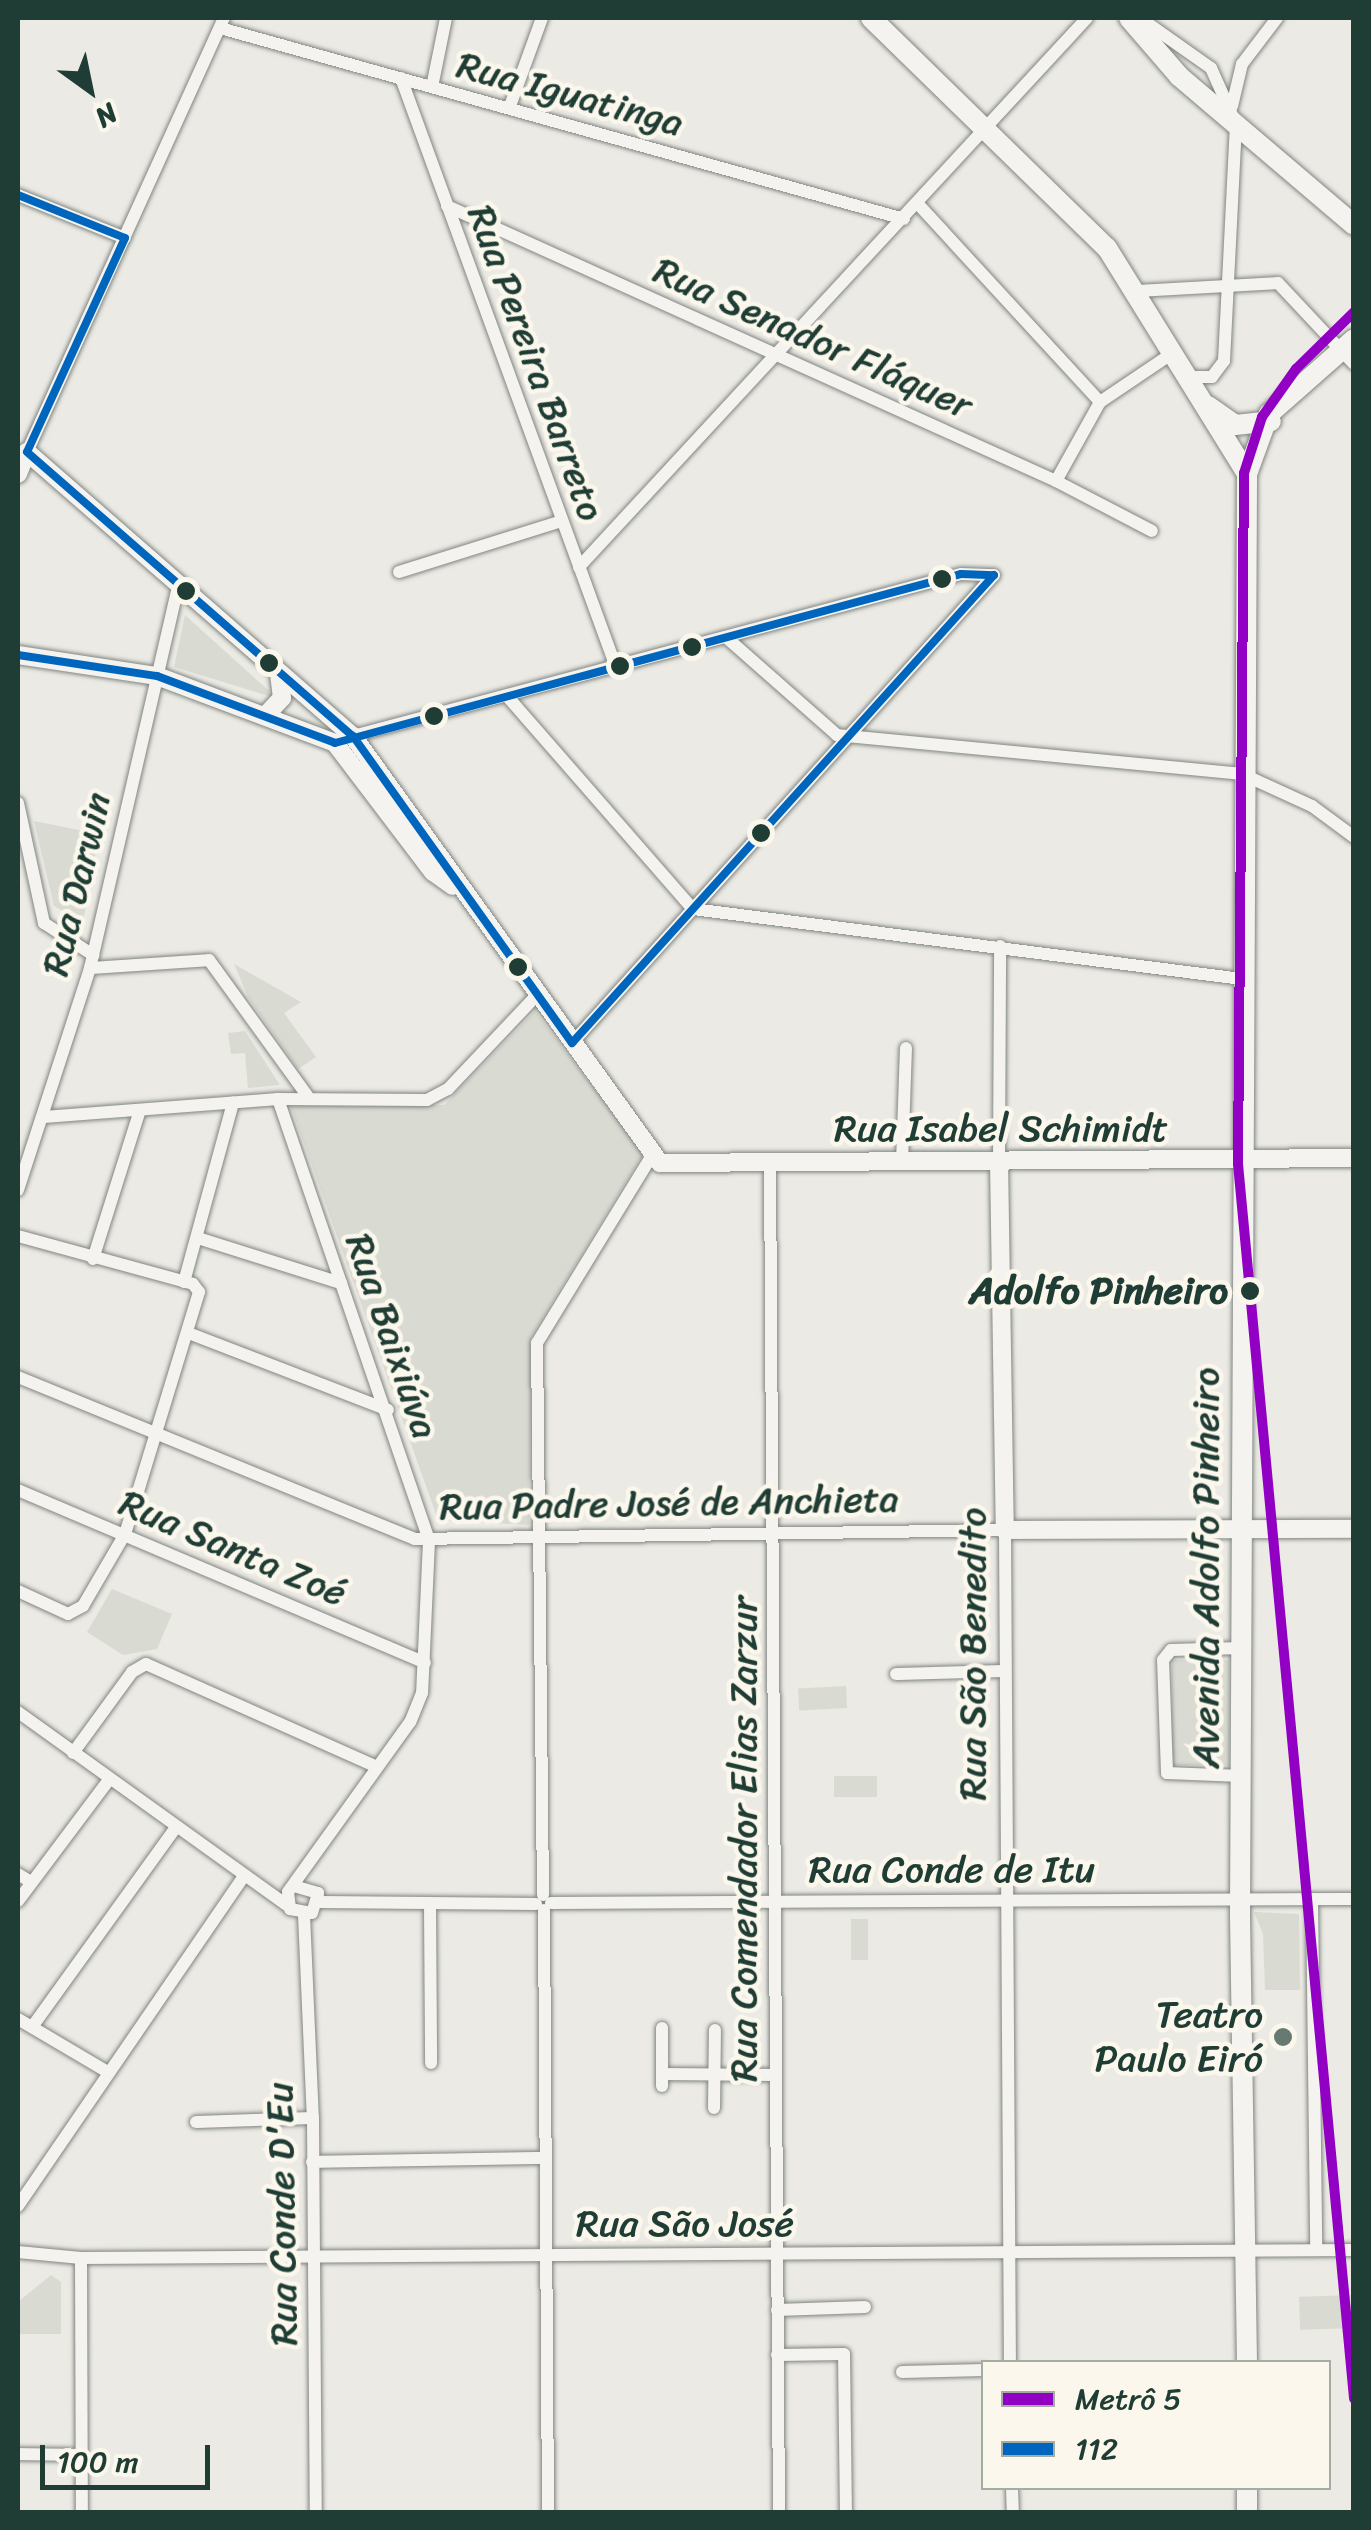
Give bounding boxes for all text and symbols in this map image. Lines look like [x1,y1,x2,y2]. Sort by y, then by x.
north arrow [40,40,140,140]
street label: Rua Iguatinga [452,42,688,146]
text: N [85,90,128,141]
street label: Rua Pereira Barreto [458,199,614,527]
street label: Rua Senador Fláquer [646,247,980,429]
unlabelled marker [932,569,952,589]
unlabelled marker [176,581,196,601]
unlabelled marker [682,637,702,657]
unlabelled marker [259,653,279,673]
unlabelled marker [610,656,630,676]
unlabelled marker [424,706,444,726]
street label: Rua Darwin [32,788,122,980]
unlabelled marker [751,823,771,843]
unlabelled marker [508,957,528,977]
street label: Rua Isabel Schimidt [834,1106,1168,1152]
street label: Rua Baixiúva [336,1228,448,1444]
place label: Adolfo Pinheiro [968,1268,1228,1314]
marker: Adolfo Pinheiro [1237,1278,1263,1304]
street label: Avenida Adolfo Pinheiro [1183,1367,1229,1769]
street label: Rua Padre José de Anchieta [437,1476,901,1530]
street label: Rua Santa Zoé [113,1480,353,1616]
street label: Rua São Benedito [950,1507,996,1801]
street label: Rua Comendador Elias Zarzur [721,1596,767,2082]
street label: Rua Conde de Itu [809,1847,1095,1893]
place label: Teatro Paulo Eiró [1095,1992,1263,2082]
marker: Teatro Paulo Eiró [1272,2026,1294,2048]
street label: Rua Conde D'Eu [257,2082,307,2346]
street label: Rua São José [576,2201,794,2247]
legend [981,2360,1331,2490]
text: Metrô 5 [1075,2372,1182,2426]
text: 112 [1075,2422,1118,2476]
scale bar [45,2425,215,2487]
text: 100 m [57,2435,139,2489]

